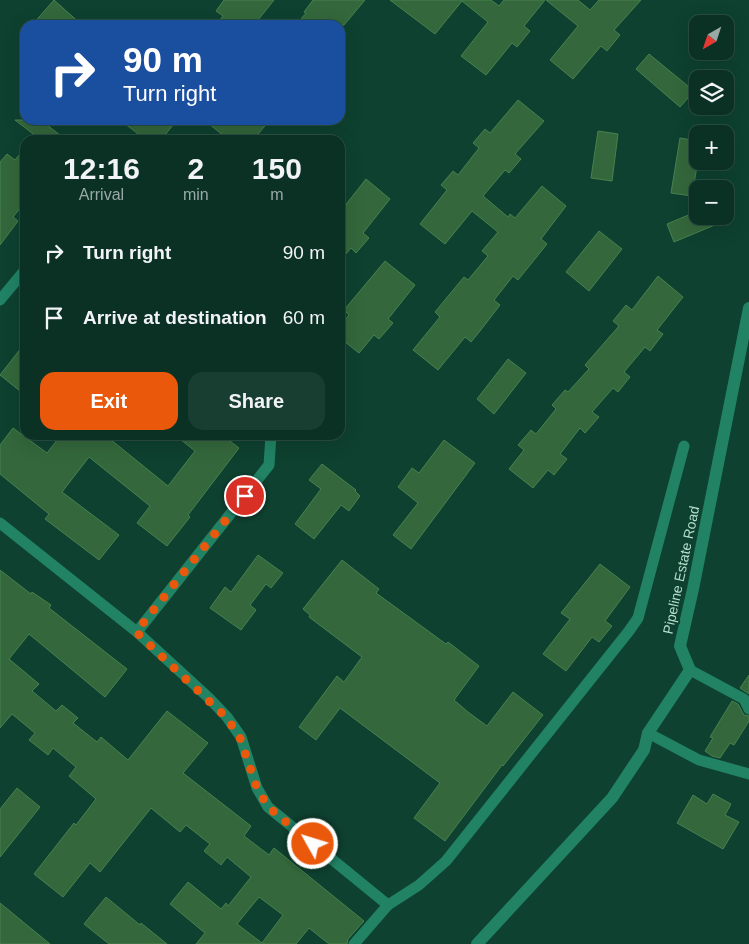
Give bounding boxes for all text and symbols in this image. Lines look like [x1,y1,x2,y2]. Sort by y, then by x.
north arrow [689,15,734,60]
map controls [689,15,734,225]
icon: right [40,40,105,105]
text: 90 m [123,40,203,79]
button: layers [689,70,734,115]
text: Turn right [123,81,216,106]
button: + [689,125,734,170]
text: 12:16 [63,152,140,185]
text: 2 [187,152,204,185]
text: 150 [252,152,302,185]
button: − [689,180,734,225]
text: Arrival [79,186,124,203]
text: min [183,186,209,203]
text: m [270,186,283,203]
icon: right [40,239,68,267]
text: Turn right [83,242,171,263]
text: 90 m [283,242,325,263]
icon: arrive [40,304,68,332]
text: Arrive at destination [83,307,267,328]
text: 60 m [283,307,325,328]
button: Exit [40,372,178,430]
button: Share [188,372,325,430]
pin [224,475,266,517]
icon: arrive [231,482,259,510]
street label: Pipeline Estate Road [660,504,702,636]
position arrow [286,817,338,869]

